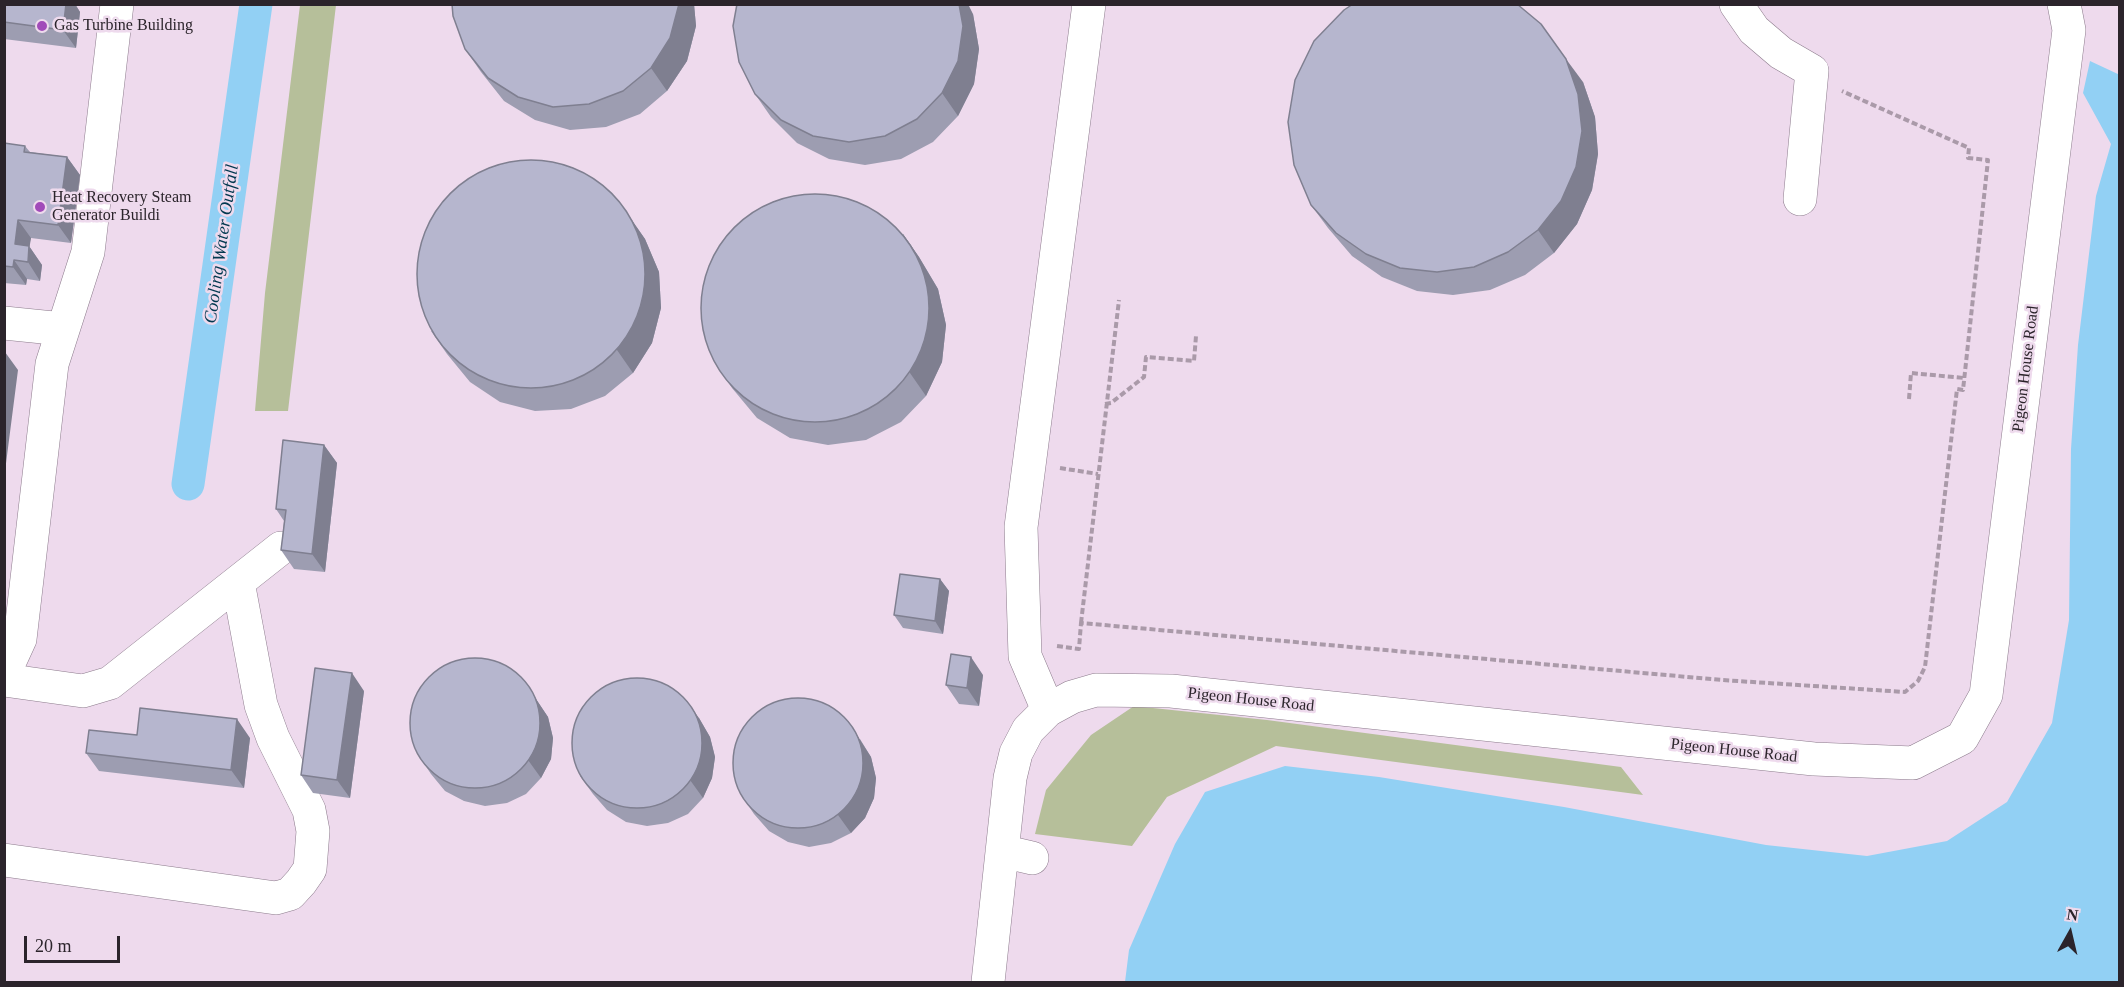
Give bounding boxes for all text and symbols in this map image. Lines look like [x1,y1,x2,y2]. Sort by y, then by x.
place label: Gas Turbine Building [54,16,193,36]
marker: Gas Turbine Building [35,19,49,33]
water label: Cooling Water Outfall [200,163,244,325]
place label: Heat Recovery Steam Generator Buildi [52,188,192,226]
marker: Heat Recovery Steam Generator Buildi [33,200,47,214]
street label: Pigeon House Road [2009,305,2043,433]
street label: Pigeon House Road [1187,684,1315,716]
street label: Pigeon House Road [1670,735,1798,767]
north arrow [2040,903,2100,963]
text: N [2066,905,2079,924]
scale bar [27,924,123,962]
text: 20 m [35,936,72,956]

